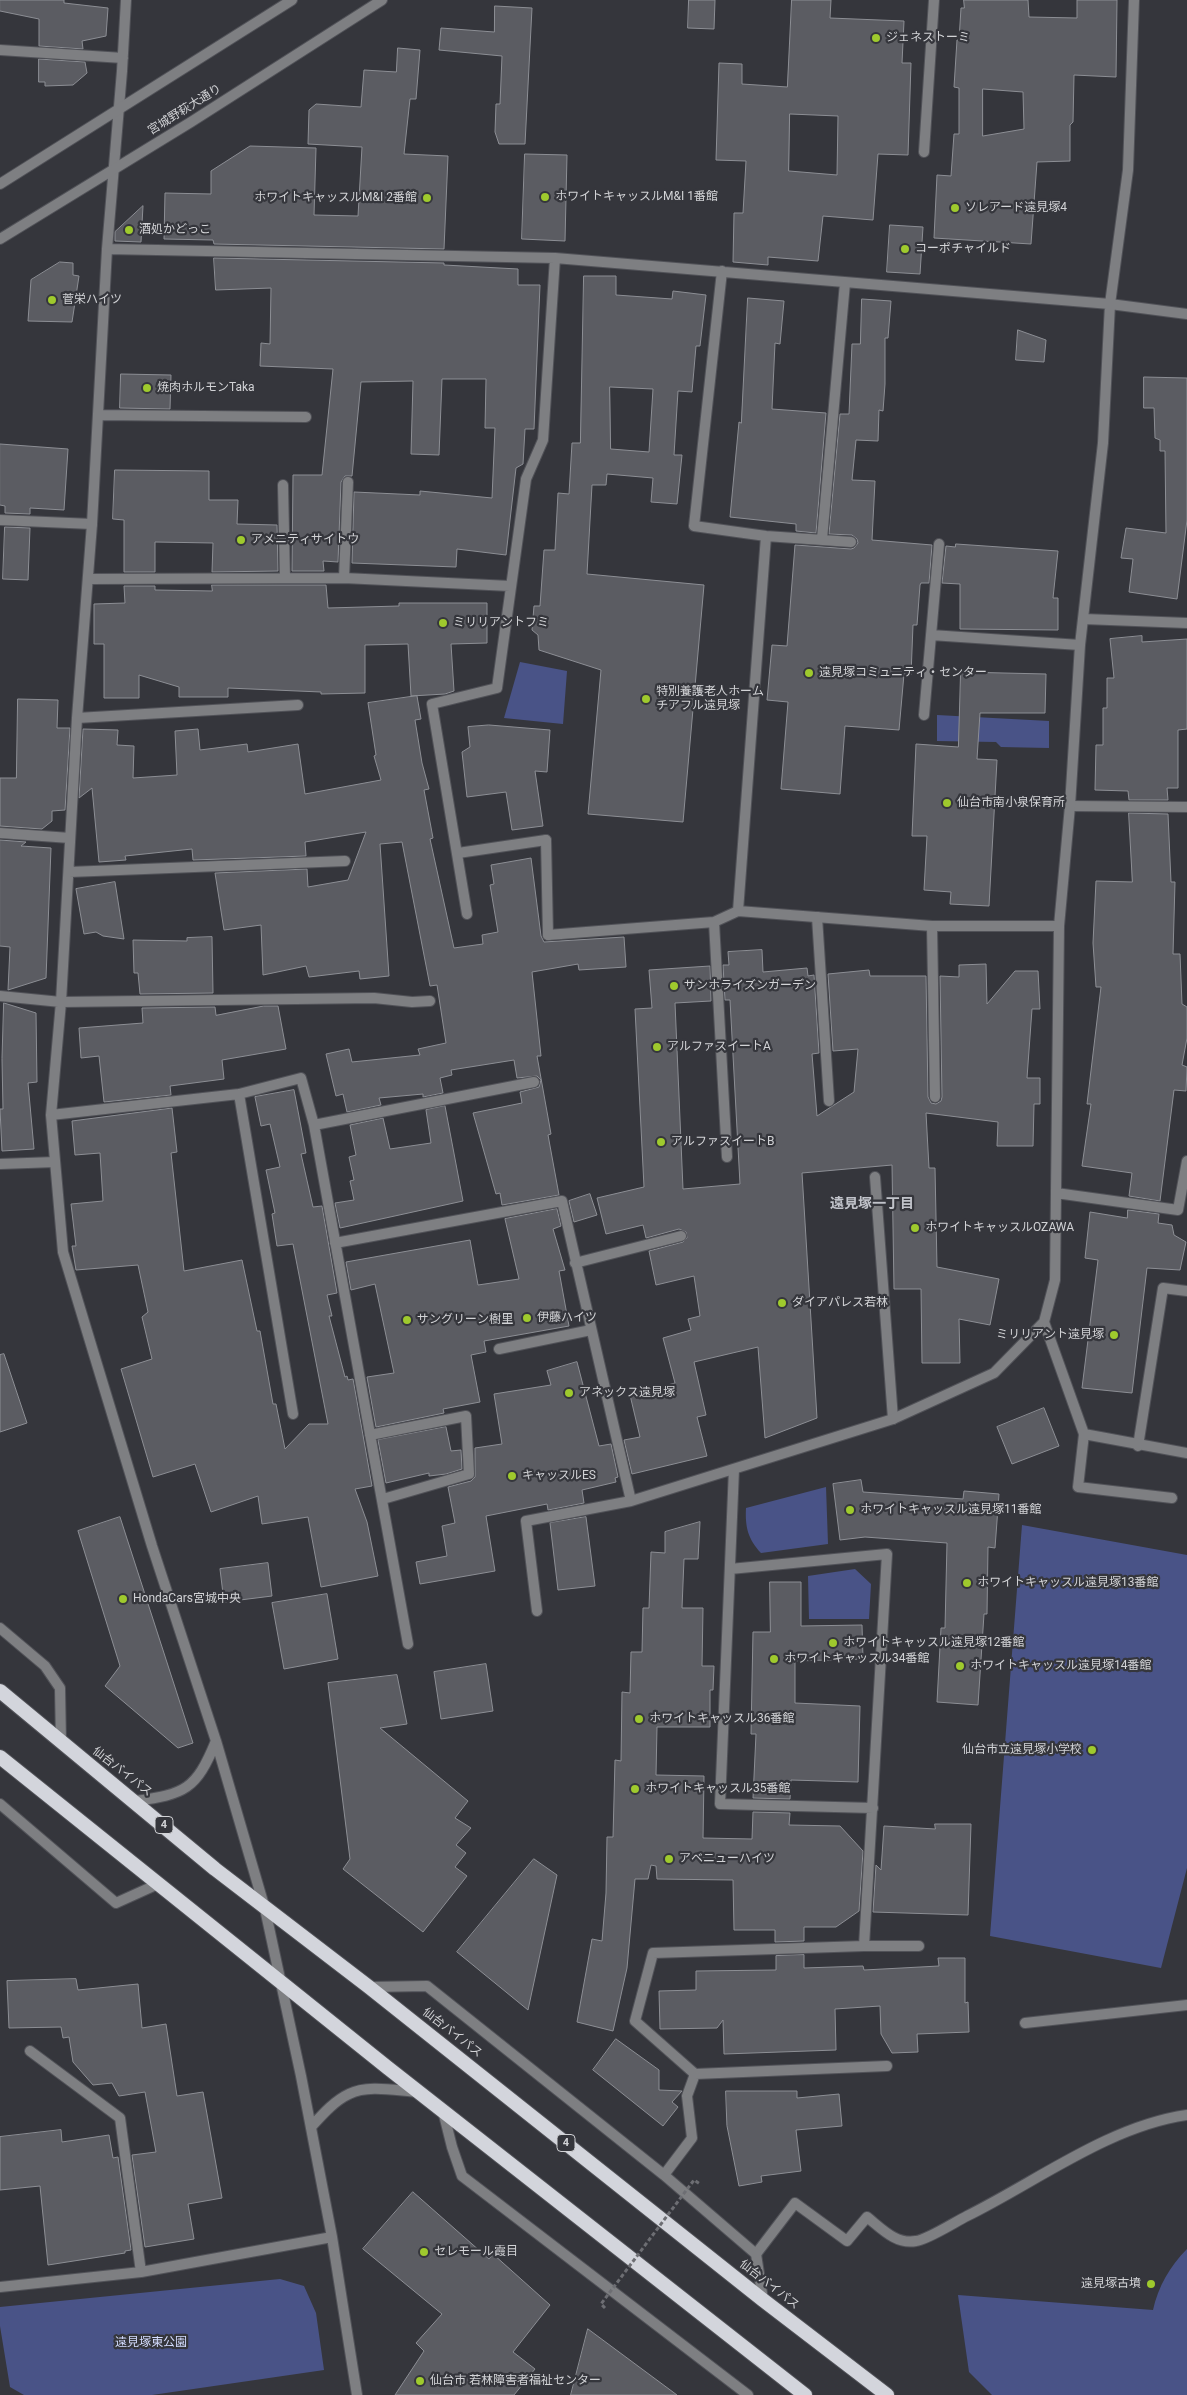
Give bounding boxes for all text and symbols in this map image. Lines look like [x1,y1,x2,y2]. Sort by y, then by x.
place label: ジェネストーミ [886,31,970,45]
marker: ジェネストーミ [870,32,882,44]
street label: 宮城野萩大通り [146,82,224,138]
place label: ホワイトキャッスルM&I 1番館 [555,190,718,204]
place label: ホワイトキャッスルM&I 2番館 [254,191,417,205]
marker: ホワイトキャッスルM&I 1番館 [539,191,551,203]
marker: ホワイトキャッスルM&I 2番館 [421,192,433,204]
place label: ソレアード遠見塚4 [965,201,1067,215]
marker: ソレアード遠見塚4 [949,202,961,214]
place label: 酒処かどっこ [139,223,211,237]
marker: 酒処かどっこ [123,224,135,236]
place label: コーポチャイルド [915,242,1011,256]
marker: コーポチャイルド [899,243,911,255]
place label: 菅栄ハイツ [62,293,122,307]
marker: 菅栄ハイツ [46,294,58,306]
place label: 焼肉ホルモンTaka [157,381,255,395]
marker: 焼肉ホルモンTaka [141,382,153,394]
place label: アメニティサイトウ [251,533,359,547]
marker: アメニティサイトウ [235,534,247,546]
place label: ミリリアントフミ [453,616,549,630]
marker: ミリリアントフミ [437,617,449,629]
place label: 遠見塚コミュニティ・センター [819,666,987,680]
marker: 遠見塚コミュニティ・センター [803,667,815,679]
place label: 特別養護老人ホーム チアフル遠見塚 [656,685,764,713]
marker: 特別養護老人ホーム チアフル遠見塚 [640,693,652,705]
place label: 仙台市南小泉保育所 [957,796,1065,810]
marker: 仙台市南小泉保育所 [941,797,953,809]
place label: サンホライズンガーデン [684,979,816,993]
marker: サンホライズンガーデン [668,980,680,992]
place label: アルファスイートA [667,1040,771,1054]
marker: アルファスイートA [651,1041,663,1053]
place label: アルファスイートB [671,1135,774,1149]
marker: アルファスイートB [655,1136,667,1148]
district label: 遠見塚一丁目 [830,1196,914,1212]
place label: ホワイトキャッスルOZAWA [925,1221,1074,1235]
marker: ホワイトキャッスルOZAWA [909,1222,921,1234]
place label: ダイアパレス若林 [792,1296,888,1310]
marker: ダイアパレス若林 [776,1297,788,1309]
place label: 伊藤ハイツ [537,1311,597,1325]
marker: 伊藤ハイツ [521,1312,533,1324]
place label: サングリーン樹里 [417,1313,513,1327]
marker: サングリーン樹里 [401,1314,413,1326]
place label: ミリリアント遠見塚 [996,1328,1104,1342]
marker: ミリリアント遠見塚 [1108,1329,1120,1341]
place label: アネックス遠見塚 [579,1386,675,1400]
marker: アネックス遠見塚 [563,1387,575,1399]
place label: キャッスルES [522,1469,596,1483]
marker: キャッスルES [506,1470,518,1482]
place label: ホワイトキャッスル遠見塚11番館 [860,1503,1041,1517]
marker: ホワイトキャッスル遠見塚11番館 [844,1504,856,1516]
place label: ホワイトキャッスル遠見塚13番館 [977,1576,1158,1590]
marker: ホワイトキャッスル遠見塚13番館 [961,1577,973,1589]
place label: HondaCars宮城中央 [133,1592,241,1606]
marker: HondaCars宮城中央 [117,1593,129,1605]
place label: ホワイトキャッスル遠見塚12番館 [843,1636,1024,1650]
marker: ホワイトキャッスル遠見塚12番館 [827,1637,839,1649]
place label: ホワイトキャッスル34番館 [784,1652,929,1666]
marker: ホワイトキャッスル34番館 [768,1653,780,1665]
place label: ホワイトキャッスル遠見塚14番館 [970,1659,1151,1673]
marker: ホワイトキャッスル遠見塚14番館 [954,1660,966,1672]
place label: ホワイトキャッスル36番館 [649,1712,794,1726]
marker: ホワイトキャッスル36番館 [633,1713,645,1725]
place label: 仙台市立遠見塚小学校 [962,1743,1082,1757]
street label: 仙台バイパス [89,1744,155,1800]
marker: 仙台市立遠見塚小学校 [1086,1744,1098,1756]
place label: ホワイトキャッスル35番館 [645,1782,790,1796]
marker: ホワイトキャッスル35番館 [629,1783,641,1795]
road number: 4 [155,1816,173,1834]
place label: アベニューハイツ [679,1852,775,1866]
marker: アベニューハイツ [663,1853,675,1865]
street label: 仙台バイパス [419,2005,485,2061]
road number: 4 [557,2134,575,2152]
place label: セレモール霞目 [434,2245,518,2259]
marker: セレモール霞目 [418,2246,430,2258]
street label: 仙台バイパス [736,2257,802,2313]
place label: 遠見塚古墳 [1081,2277,1141,2291]
marker: 遠見塚古墳 [1145,2278,1157,2290]
park label: 遠見塚東公園 [115,2336,187,2350]
place label: 仙台市 若林障害者福祉センター [430,2374,601,2388]
marker: 仙台市 若林障害者福祉センター [414,2375,426,2387]

